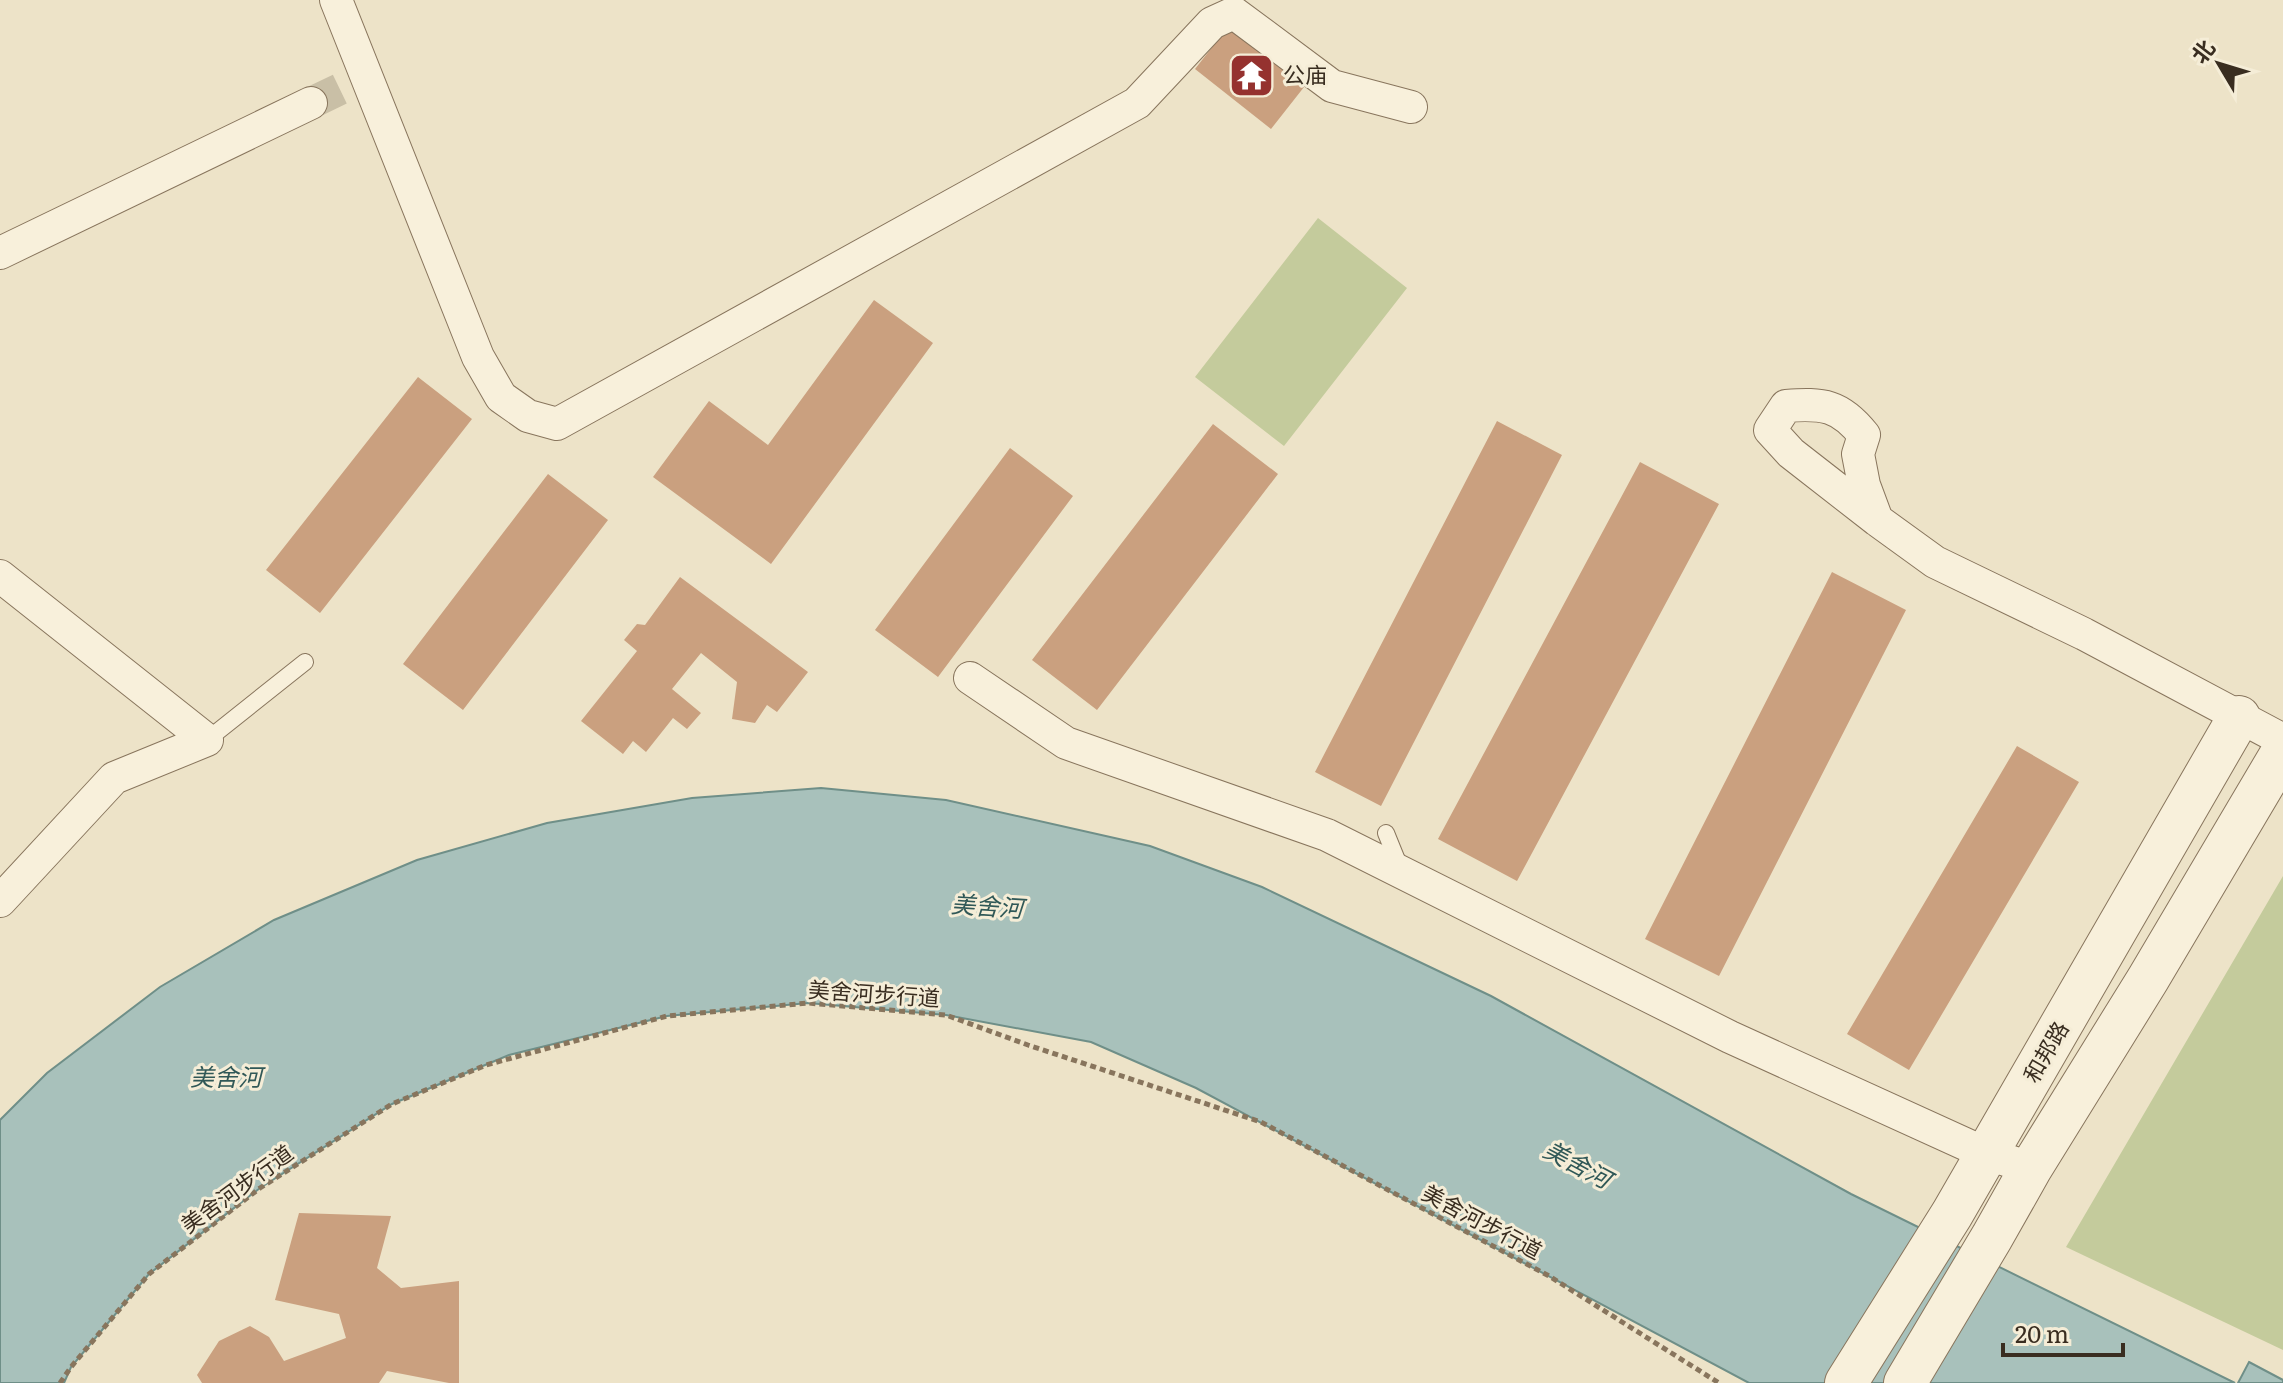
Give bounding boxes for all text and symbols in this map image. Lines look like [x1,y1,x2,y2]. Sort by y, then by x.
north arrow [2179,24,2259,104]
text: 北 [2182,32,2222,70]
temple icon: 公庙 [1228,51,1276,99]
place label: 公庙 [1283,57,1327,90]
water label: 美舍河 [950,885,1028,925]
street label: 美舍河步行道 [807,971,941,1014]
street label: 和邦路 [2014,1014,2075,1088]
water label: 美舍河 [190,1058,266,1093]
water label: 美舍河 [1538,1130,1622,1197]
street label: 美舍河步行道 [173,1136,299,1240]
street label: 美舍河步行道 [1417,1175,1549,1266]
scale bar [2003,1307,2123,1357]
text: 20 m [2015,1315,2069,1350]

